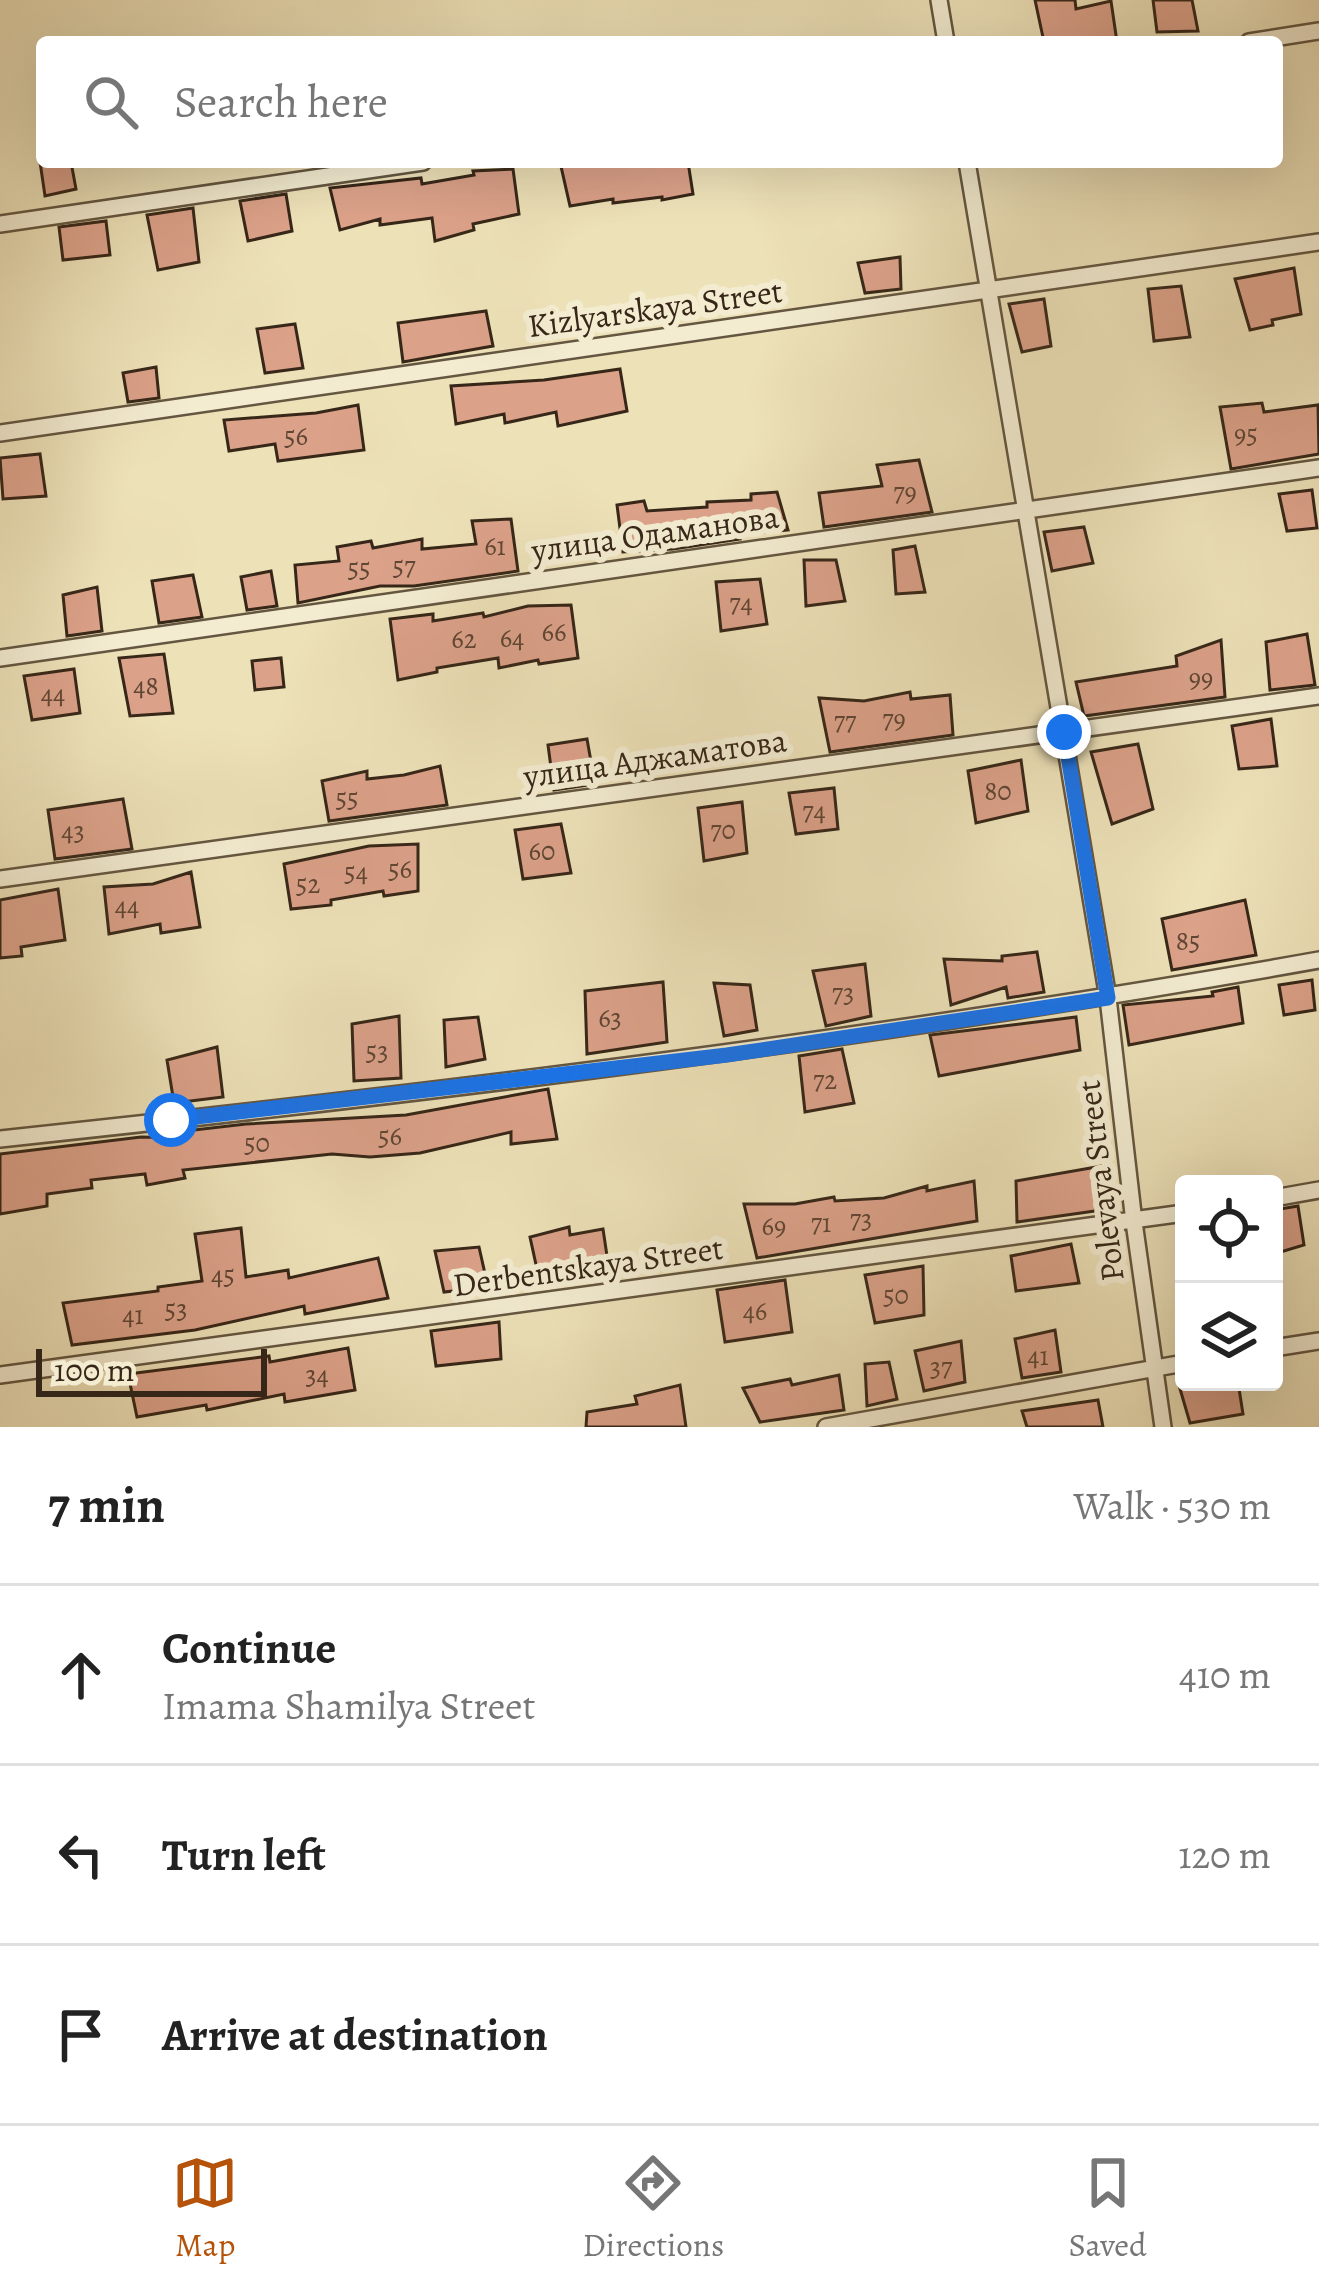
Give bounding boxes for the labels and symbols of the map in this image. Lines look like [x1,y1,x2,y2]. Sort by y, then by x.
street label: Kizlyarskaya Street [525,268,785,348]
house number: 95 [1234,416,1258,452]
house number: 56 [284,418,308,454]
house number: 79 [893,474,917,510]
street label: улица Одаманова [528,493,782,573]
house number: 61 [484,528,506,564]
house number: 57 [393,548,416,584]
house number: 55 [347,550,371,586]
house number: 74 [729,585,753,621]
house number: 66 [542,614,566,650]
house number: 64 [500,620,524,656]
house number: 62 [451,621,477,657]
house number: 99 [1189,660,1213,696]
house number: 48 [133,668,159,704]
house number: 44 [41,676,65,712]
house number: 79 [882,701,906,737]
house number: 77 [834,703,857,739]
route end [1037,705,1091,759]
street label: улица Аджаматова [520,717,790,799]
house number: 80 [984,773,1012,809]
house number: 55 [335,780,359,816]
house number: 74 [802,793,826,829]
house number: 70 [710,812,736,848]
house number: 43 [61,813,85,849]
house number: 60 [529,833,555,869]
house number: 56 [388,851,412,887]
house number: 54 [344,854,368,890]
house number: 52 [296,866,320,902]
house number: 44 [115,888,139,924]
house number: 85 [1176,923,1200,959]
house number: 73 [832,975,854,1011]
house number: 63 [598,1000,622,1036]
house number: 53 [366,1033,388,1069]
house number: 72 [813,1062,837,1098]
street label: Polevaya Street [1065,1078,1135,1284]
route start [144,1093,198,1147]
house number: 56 [378,1118,402,1154]
house number: 50 [244,1125,270,1161]
house number: 73 [850,1201,872,1237]
house number: 71 [811,1205,831,1241]
house number: 69 [762,1208,786,1244]
street label: Derbentskaya Street [450,1225,726,1307]
house number: 45 [211,1257,235,1293]
house number: 50 [883,1277,909,1313]
house number: 53 [165,1291,187,1327]
house number: 46 [743,1293,767,1329]
house number: 41 [122,1297,144,1333]
house number: 41 [1027,1338,1049,1374]
scale bar [36,1343,267,1396]
house number: 37 [930,1349,953,1385]
house number: 34 [305,1357,329,1393]

